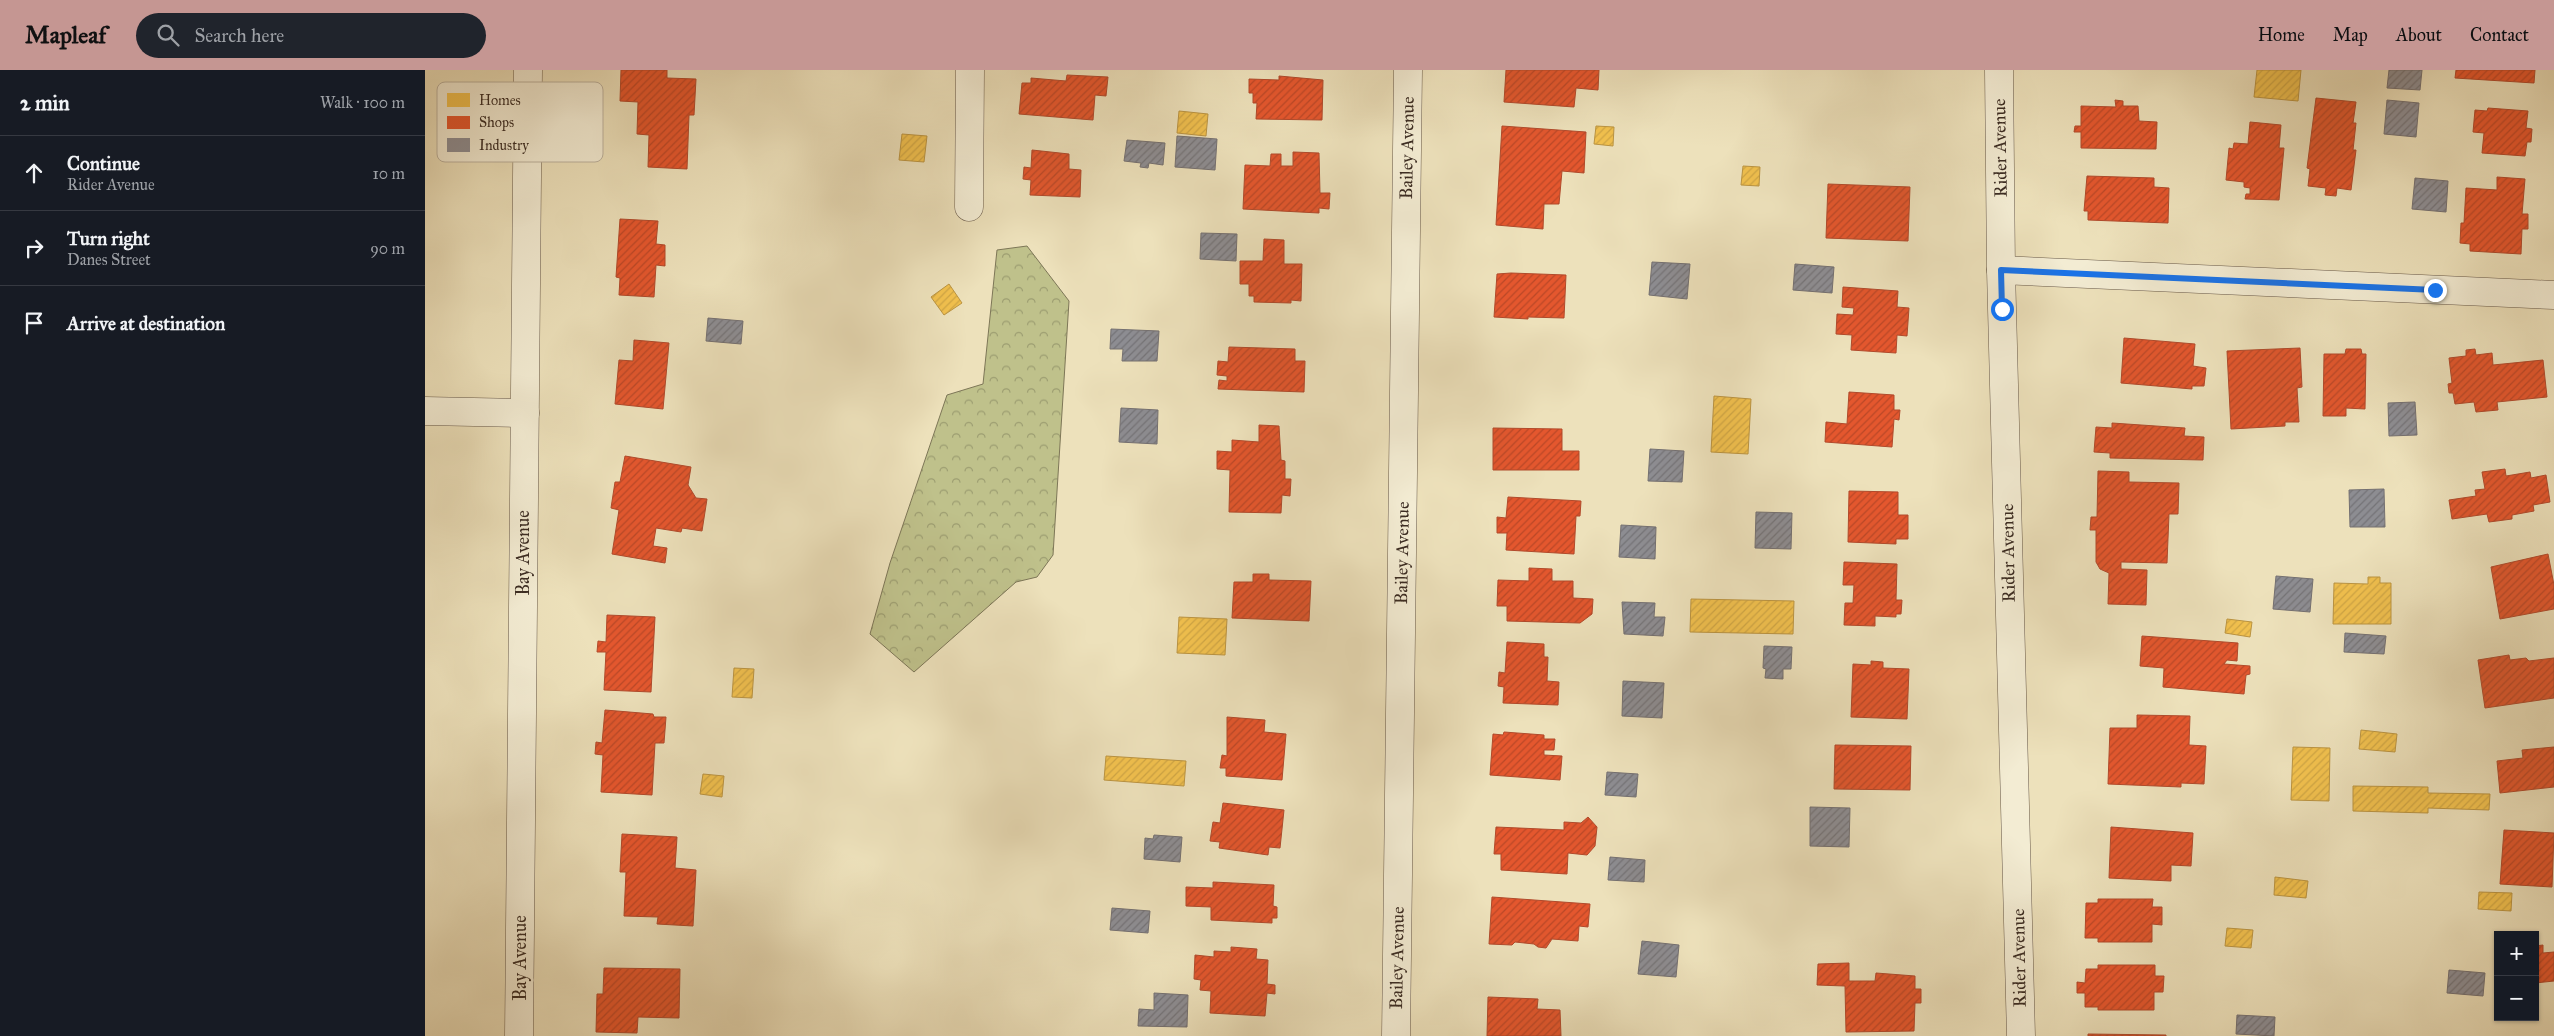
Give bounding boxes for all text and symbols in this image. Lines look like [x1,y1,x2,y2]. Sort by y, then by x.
search box [136,13,486,58]
text: Mapleaf [25,20,106,50]
icon: search [154,21,182,49]
text: Search here [194,24,284,47]
text: Home [2258,24,2305,46]
text: Map [2333,24,2368,46]
text: About [2396,24,2442,46]
text: Contact [2470,24,2529,46]
legend [437,82,603,162]
text: 2 min [20,90,70,116]
text: Homes [479,92,521,109]
text: Walk · 100 m [320,93,405,112]
street label: Bailey Avenue [1395,96,1419,200]
street label: Rider Avenue [1988,98,2012,198]
text: Shops [479,114,514,131]
text: Industry [479,137,529,154]
text: Continue [67,152,140,175]
icon: ahead [20,159,48,187]
text: 10 m [373,164,405,183]
text: Rider Avenue [67,175,155,194]
text: Turn right [67,227,150,250]
icon: right [20,234,48,262]
text: 90 m [370,239,405,258]
text: Danes Street [67,250,151,269]
route end [2424,279,2447,302]
route start [1991,298,2014,321]
icon: arrive [20,309,48,337]
text: Arrive at destination [67,312,225,335]
street label: Bailey Avenue [1390,501,1414,605]
street label: Rider Avenue [1996,503,2020,603]
street label: Bay Avenue [512,510,534,596]
street label: Bailey Avenue [1385,906,1409,1010]
street label: Rider Avenue [2007,908,2031,1008]
street label: Bay Avenue [509,915,531,1001]
map controls [2494,931,2539,1021]
button: + [2494,931,2539,976]
button: − [2494,976,2539,1021]

